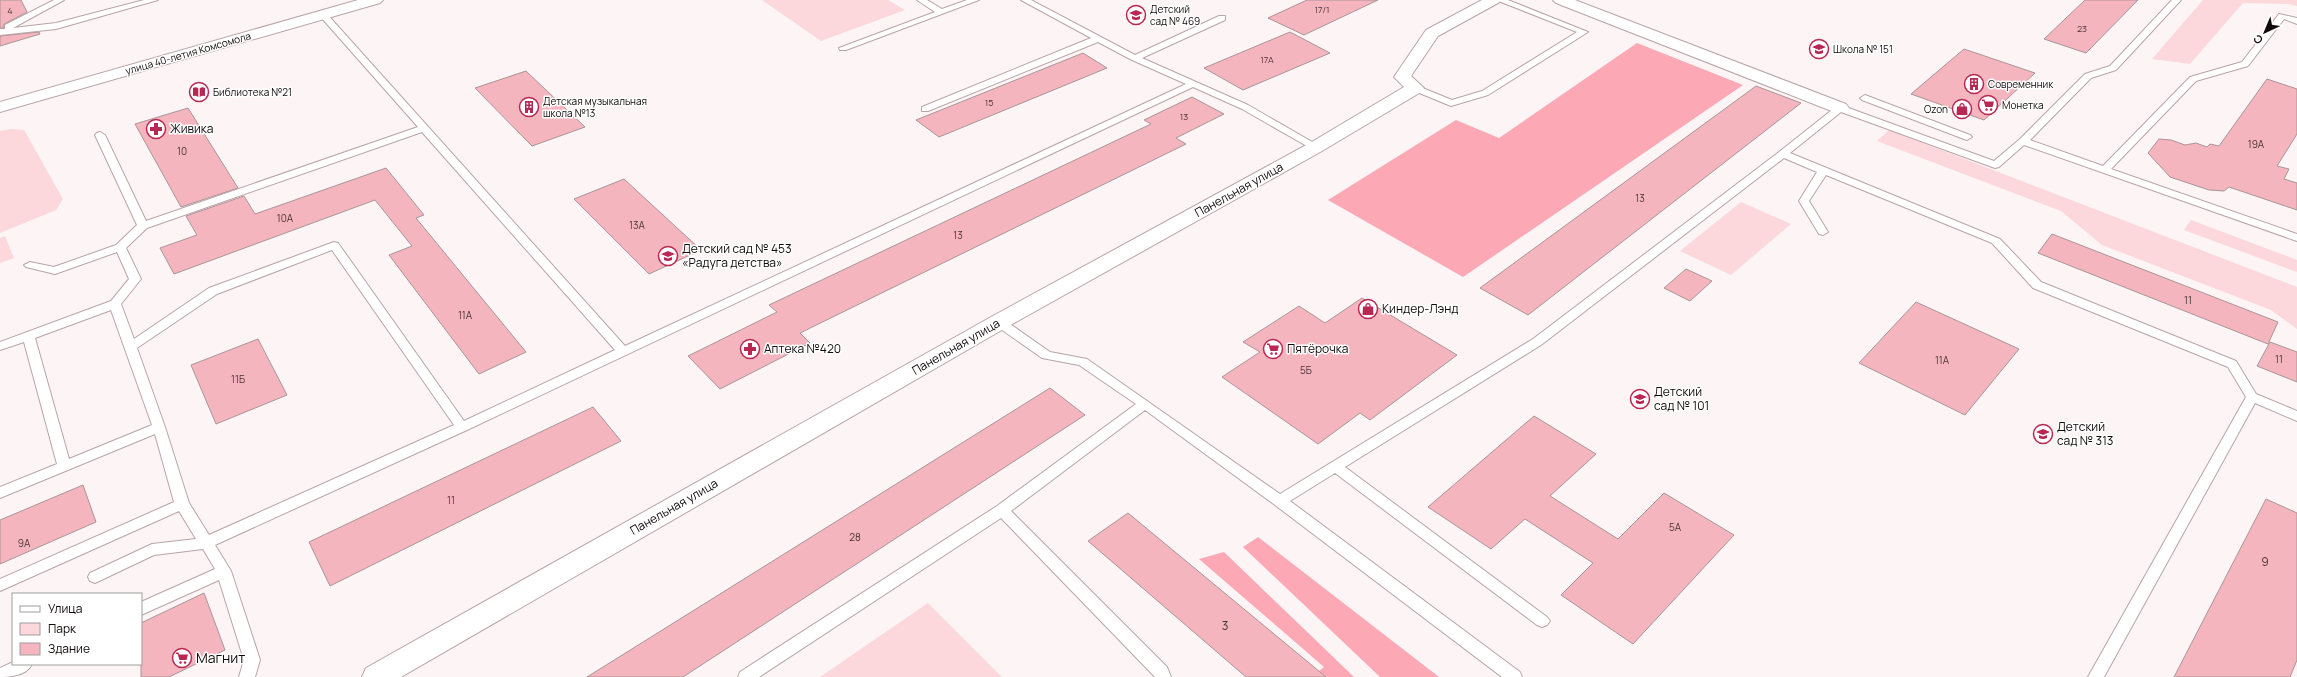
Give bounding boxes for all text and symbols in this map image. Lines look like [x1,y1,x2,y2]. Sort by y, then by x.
place label: Детский сад № 469 [1150,2,1200,28]
house number: 17/1 [1314,3,1330,16]
house number: 4 [7,4,13,17]
school or university icon: Детский сад № 469 [1125,4,1147,26]
north arrow [2245,12,2285,52]
house number: 23 [2077,22,2087,35]
street label: улица 40-летия Комсомола [124,28,252,78]
text: С [2250,31,2266,48]
school or university icon: Школа № 151 [1808,38,1830,60]
place label: Школа № 151 [1833,42,1893,56]
house number: 17А [1260,53,1274,66]
building icon: Современник [1963,73,1985,95]
place label: Современник [1988,77,2054,91]
library icon: Библиотека №21 [188,81,210,103]
place label: Библиотека №21 [213,85,292,99]
place label: Детская музыкальная школа №13 [543,94,647,120]
supermarket icon: Монетка [1977,94,1999,116]
building icon: Детская музыкальная школа №13 [518,96,540,118]
house number: 15 [985,96,993,109]
shop icon: Ozon [1951,98,1973,120]
place label: Монетка [2002,98,2044,112]
place label: Ozon [1924,102,1948,116]
house number: 13 [1180,110,1188,123]
pharmacy icon: Живика [145,118,167,140]
place label: Живика [170,120,213,137]
house number: 19А [2248,137,2265,151]
house number: 10 [177,144,187,158]
street label: Панельная улица [1191,158,1286,221]
house number: 13 [1635,191,1645,205]
house number: 10А [277,211,294,225]
house number: 13А [629,218,646,232]
house number: 13 [953,228,963,242]
place label: Детский сад № 453 «Радуга детства» [682,240,792,271]
school or university icon: Детский сад № 453 «Радуга детства» [657,245,679,267]
house number: 11 [2184,293,2192,307]
shop icon: Киндер-Лэнд [1357,298,1379,320]
place label: Киндер-Лэнд [1382,300,1458,317]
house number: 11А [458,308,473,322]
street label: Панельная улица [909,314,1003,379]
pharmacy icon: Аптека №420 [739,338,761,360]
supermarket icon: Пятёрочка [1262,338,1284,360]
place label: Аптека №420 [764,340,841,357]
place label: Пятёрочка [1287,340,1348,357]
house number: 11 [2275,352,2283,366]
house number: 11А [1935,353,1950,367]
house number: 5Б [1300,363,1312,377]
house number: 11Б [231,372,245,386]
place label: Детский сад № 101 [1654,383,1709,414]
school or university icon: Детский сад № 101 [1629,388,1651,410]
place label: Детский сад № 313 [2057,418,2113,449]
school or university icon: Детский сад № 313 [2032,423,2054,445]
street label: Панельная улица [627,474,721,539]
house number: 11 [447,493,455,507]
house number: 5А [1669,520,1682,534]
house number: 28 [849,530,861,544]
house number: 9А [18,536,31,550]
house number: 9 [2261,553,2269,570]
legend [12,593,142,665]
text: Улица [48,600,82,617]
house number: 3 [1222,617,1228,634]
text: Парк [48,620,77,637]
text: Здание [48,640,90,657]
supermarket icon: Магнит [171,647,193,669]
place label: Магнит [196,648,245,667]

